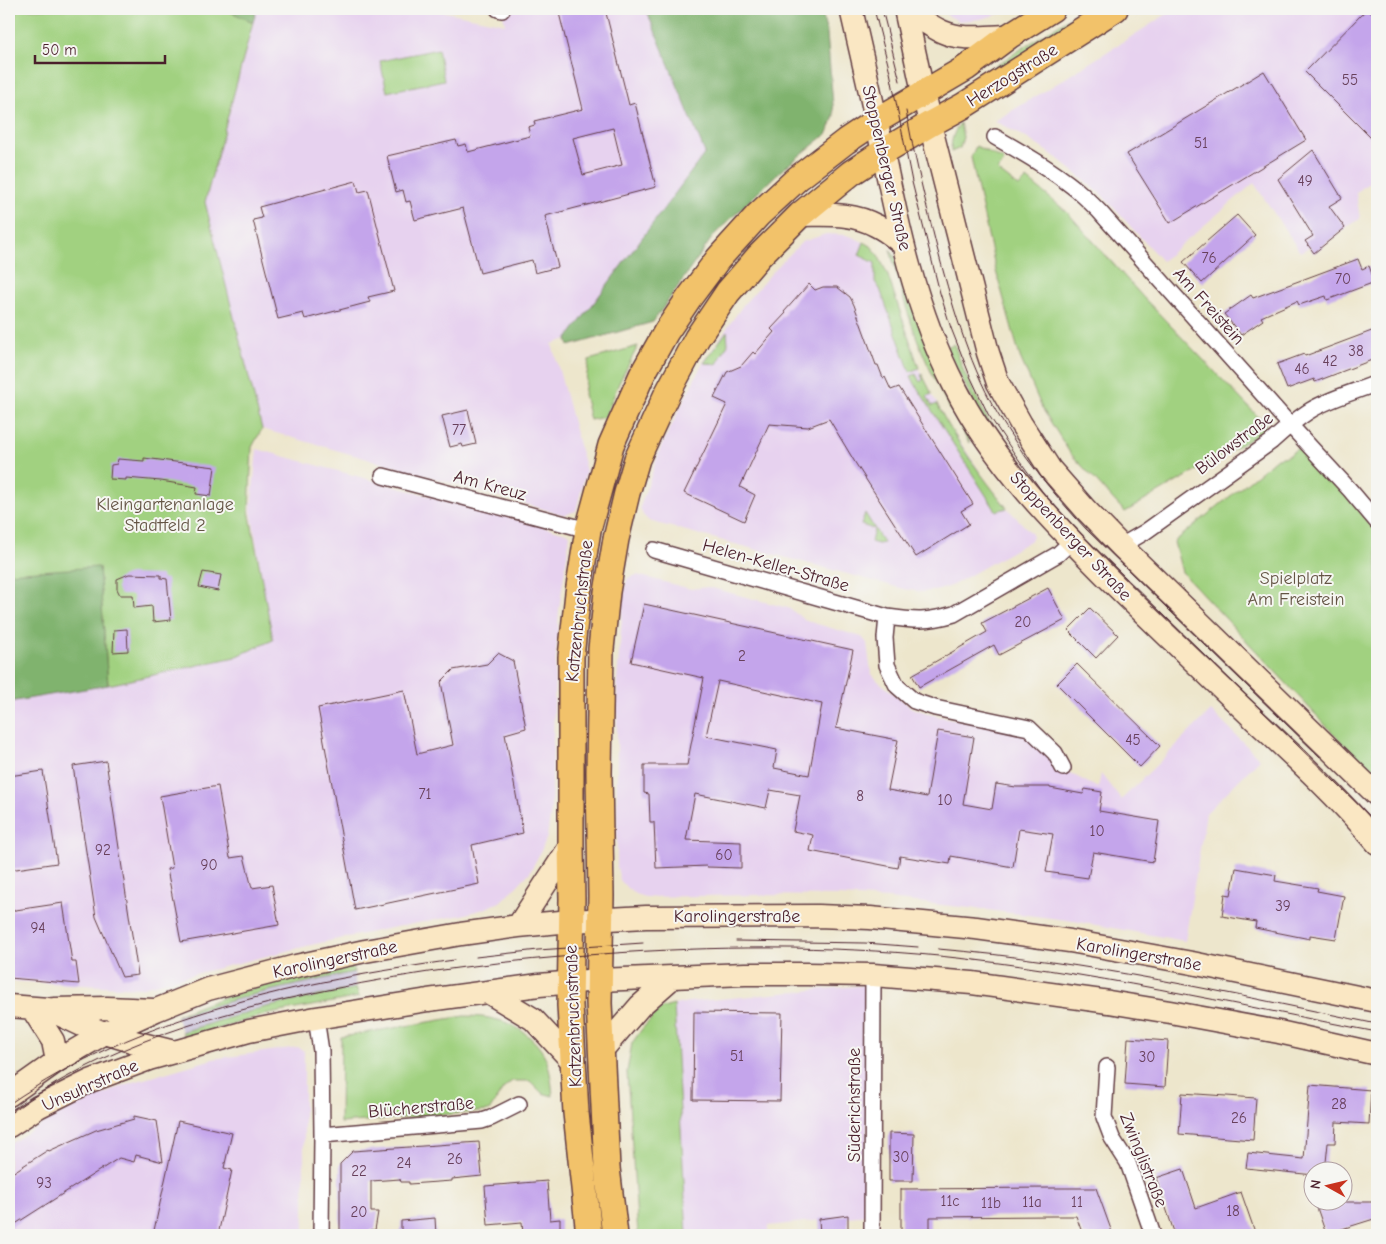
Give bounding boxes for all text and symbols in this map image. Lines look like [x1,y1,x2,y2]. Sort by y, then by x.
scale bar [35,32,165,64]
street label: Herzogstraße [963,39,1061,112]
text: 50 m [42,41,77,59]
house number: 55 [1342,71,1358,89]
street label: Stoppenberger Straße [857,84,916,253]
house number: 51 [1194,134,1208,152]
house number: 49 [1297,172,1313,190]
house number: 76 [1201,249,1217,267]
street label: Am Freistein [1168,263,1249,349]
house number: 70 [1335,270,1351,288]
house number: 38 [1348,342,1364,360]
house number: 42 [1322,352,1338,370]
house number: 46 [1294,360,1310,378]
street label: Bülowstraße [1191,407,1277,479]
house number: 77 [452,421,466,439]
street label: Am Kreuz [451,466,529,505]
street label: Stoppenberger Straße [1005,467,1136,605]
park label: Kleingartenanlage Stadtfeld 2 [96,494,234,536]
street label: Helen-Keller-Straße [700,535,852,596]
street label: Katzenbruchstraße [562,539,597,683]
park label: Spielplatz Am Freistein [1248,568,1344,610]
house number: 20 [1015,613,1031,631]
house number: 2 [738,647,746,665]
house number: 45 [1125,731,1141,749]
house number: 71 [418,785,432,803]
house number: 8 [856,787,864,805]
house number: 10 [937,791,953,809]
house number: 10 [1089,822,1105,840]
house number: 92 [95,841,111,859]
house number: 60 [715,846,733,864]
house number: 90 [200,856,218,874]
house number: 39 [1275,897,1291,915]
street label: Karolingerstraße [674,906,800,927]
house number: 94 [30,919,46,937]
street label: Karolingerstraße [1075,933,1203,976]
street label: Karolingerstraße [271,936,399,983]
street label: Katzenbruchstraße [561,944,586,1088]
house number: 51 [730,1047,744,1065]
street label: Süderichstraße [844,1048,865,1162]
house number: 30 [1139,1048,1155,1066]
street label: Unsuhrstraße [39,1055,142,1116]
street label: Blücherstraße [367,1092,475,1123]
house number: 28 [1331,1095,1347,1113]
house number: 26 [1231,1109,1247,1127]
street label: Zwinglistraße [1115,1110,1172,1211]
house number: 30 [893,1148,909,1166]
house number: 26 [447,1150,463,1168]
house number: 24 [396,1154,412,1172]
house number: 22 [351,1162,367,1180]
north arrow [1304,1162,1354,1212]
house number: 93 [36,1174,52,1192]
text: N [1307,1179,1325,1190]
house number: 11c [940,1192,960,1210]
house number: 11a [1022,1193,1042,1211]
house number: 11 [1071,1193,1083,1211]
house number: 11b [981,1194,1001,1212]
house number: 18 [1226,1202,1240,1220]
house number: 20 [351,1203,367,1221]

